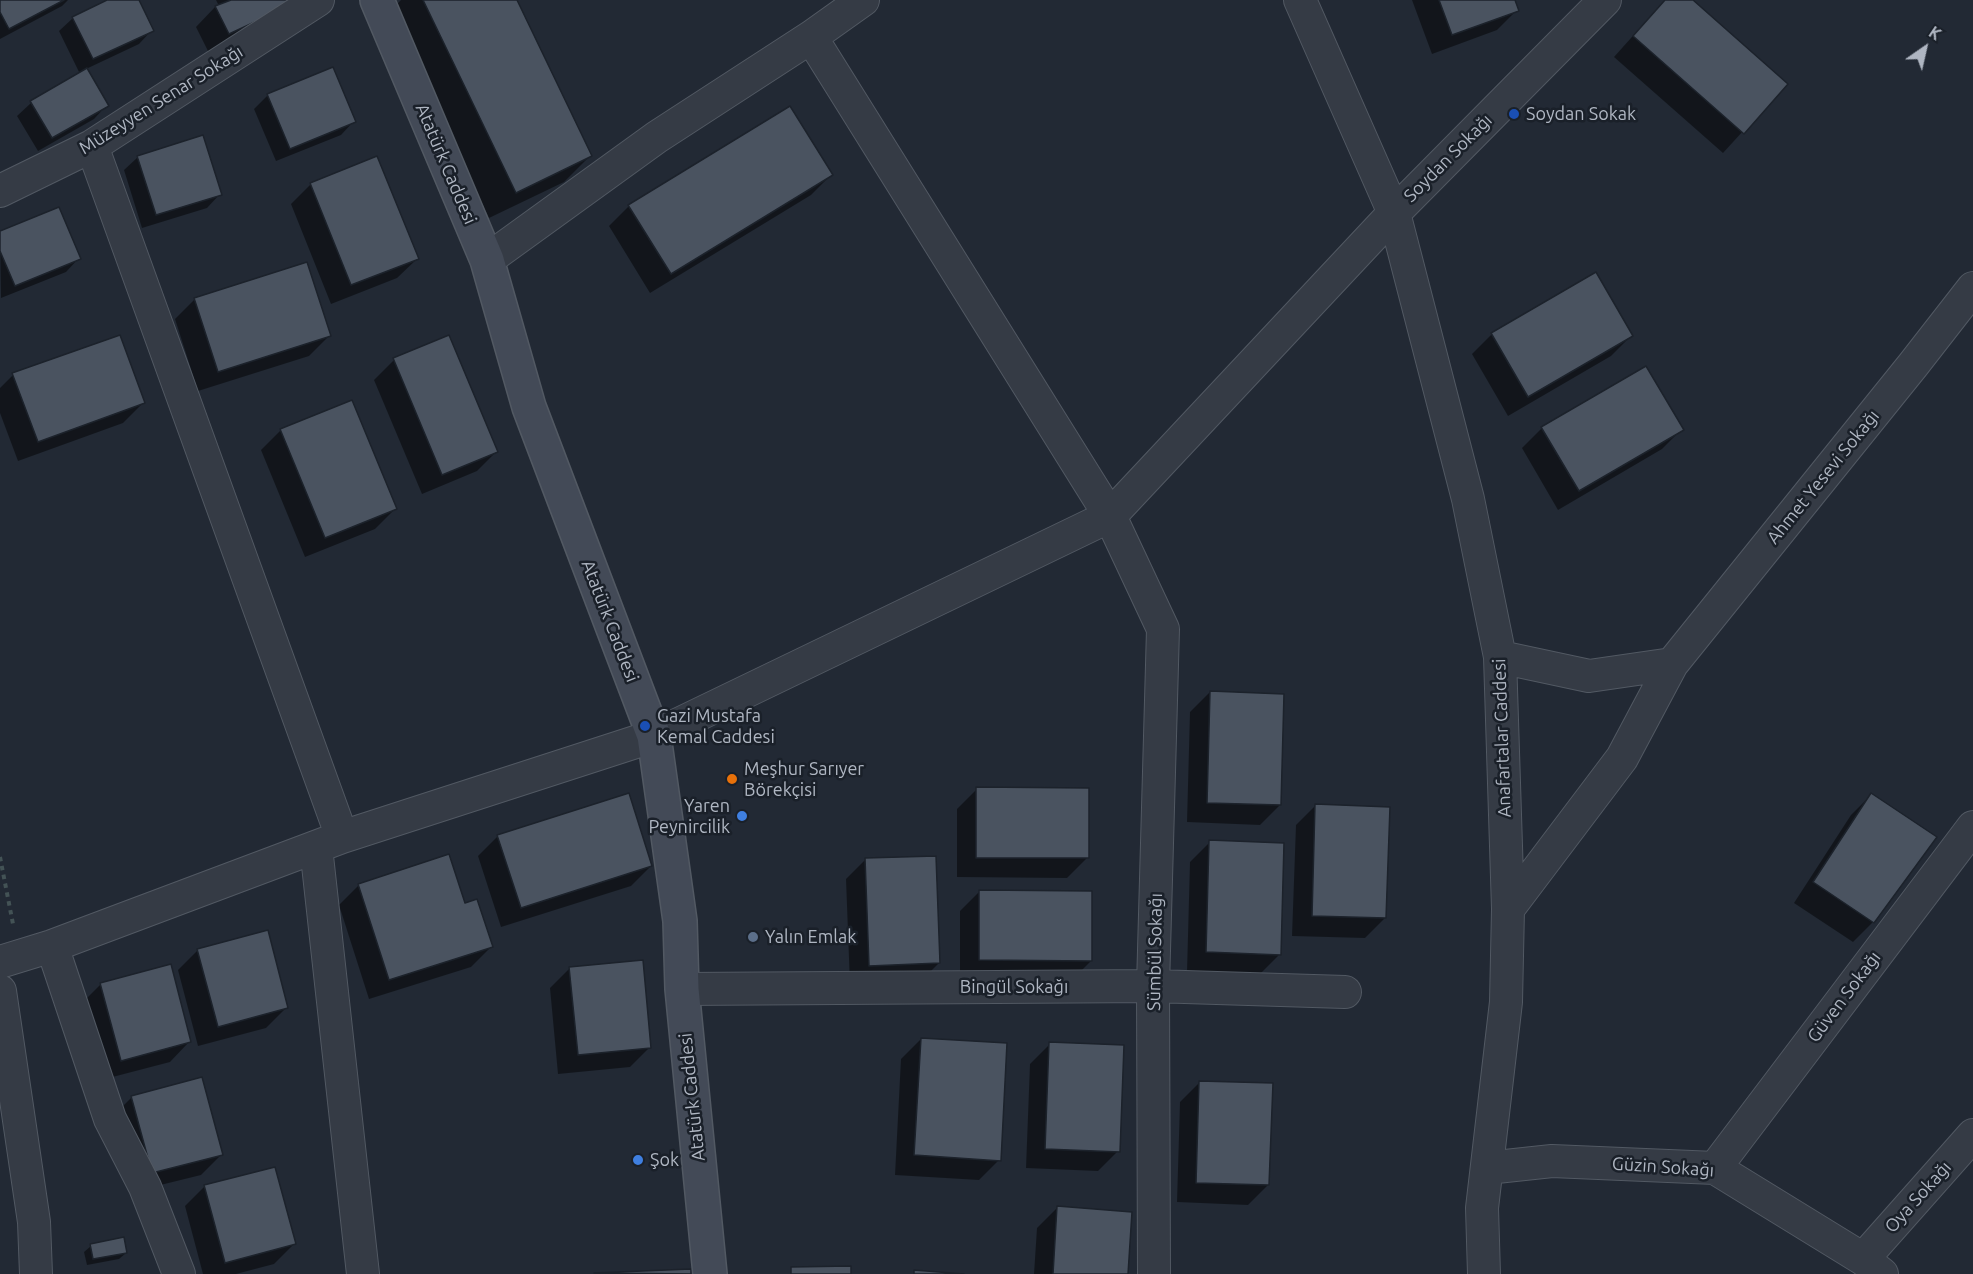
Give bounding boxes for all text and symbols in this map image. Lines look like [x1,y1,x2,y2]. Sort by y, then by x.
north arrow [1895,18,1955,78]
text: K [1926,23,1945,44]
street label: Müzeyyen Senar Sokağı [75,41,247,159]
street label: Atatürk Caddesi [411,100,481,228]
place label: Soydan Sokak [1526,103,1636,125]
marker: Soydan Sokak [1507,107,1521,121]
street label: Soydan Sokağı [1399,109,1497,207]
street label: Ahmet Yesevi Sokağı [1762,406,1884,548]
street label: Atatürk Caddesi [577,557,643,685]
street label: Anafartalar Caddesi [1488,658,1516,818]
place label: Gazi Mustafa Kemal Caddesi [657,705,775,748]
marker: Gazi Mustafa Kemal Caddesi [638,719,652,733]
place label: Meşhur Sarıyer Börekçisi [744,758,864,800]
marker: Meşhur Sarıyer Börekçisi [725,772,739,786]
place label: Yaren Peynircilik [649,795,730,838]
marker: Yaren Peynircilik [735,809,749,823]
street label: Sümbül Sokağı [1143,893,1167,1011]
place label: Yalın Emlak [765,926,856,948]
marker: Yalın Emlak [746,930,760,944]
street label: Güven Sokağı [1803,947,1885,1047]
street label: Bingül Sokağı [960,976,1068,998]
street label: Atatürk Caddesi [675,1032,709,1162]
place label: Şok [650,1149,679,1171]
marker: Şok [631,1153,645,1167]
street label: Güzin Sokağı [1611,1153,1715,1181]
street label: Oya Sokağı [1880,1157,1956,1237]

